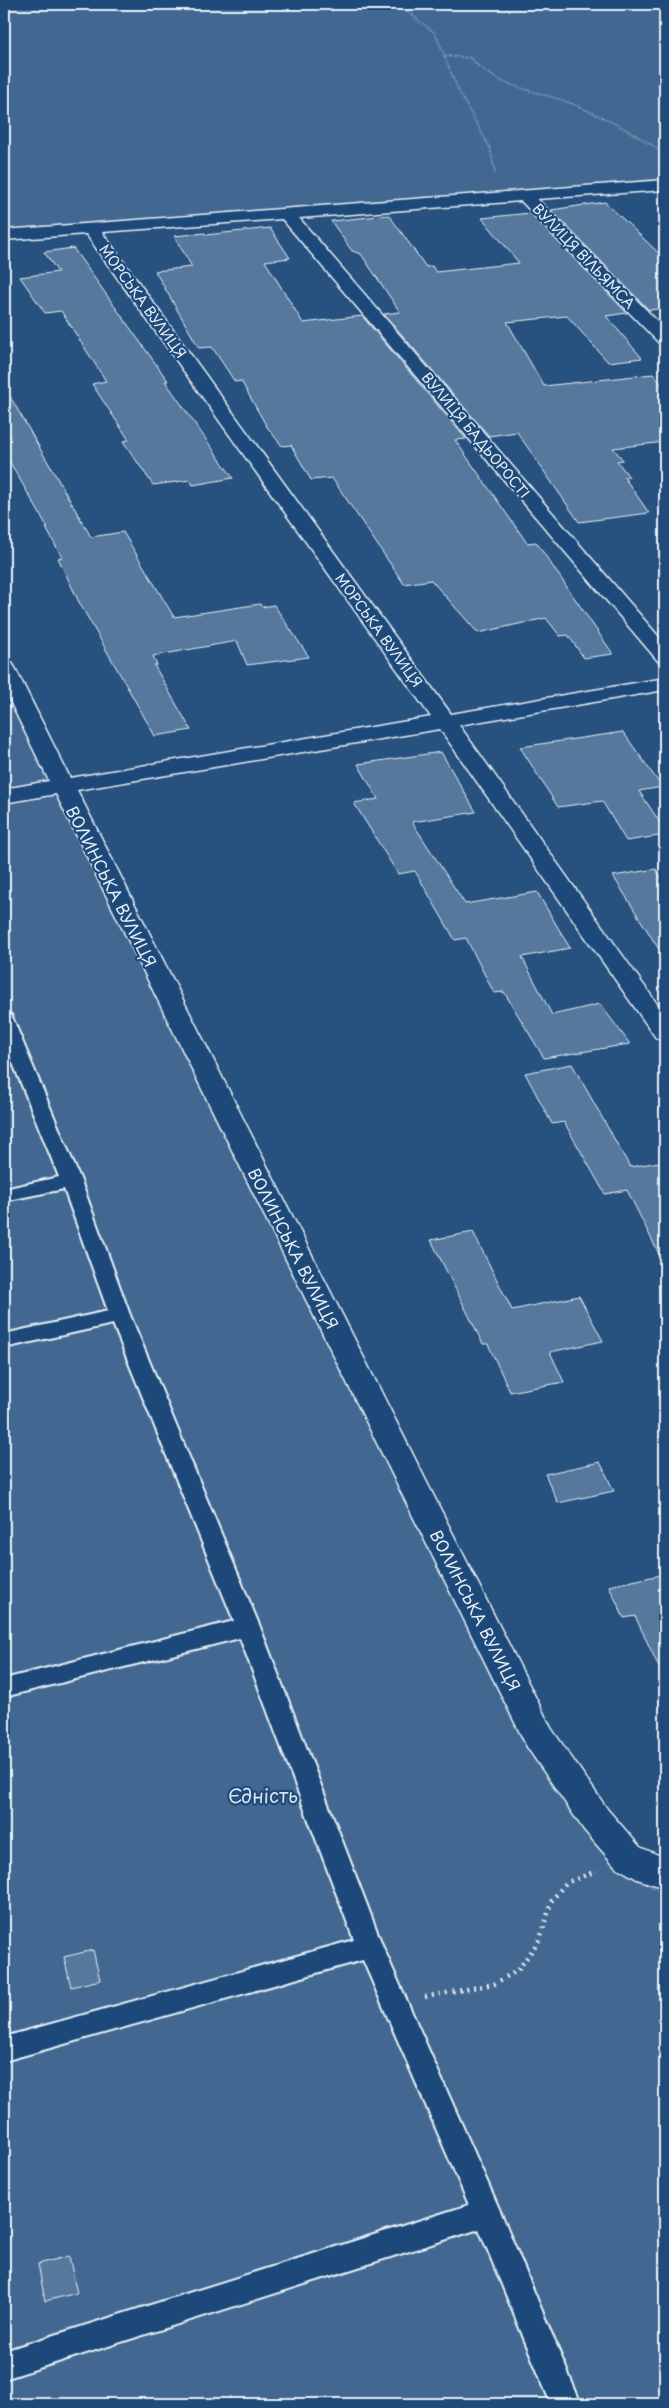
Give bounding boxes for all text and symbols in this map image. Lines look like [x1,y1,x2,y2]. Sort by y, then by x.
street label: ВУЛИЦЯ ВІЛЬЯМСА [528,198,640,314]
street label: МОРСЬКА ВУЛИЦЯ [94,240,192,362]
street label: ВУЛИЦЯ БАДЬОРОСТІ [417,368,535,502]
street label: МОРСЬКА ВУЛИЦЯ [330,569,428,691]
street label: ВОЛИНСЬКА ВУЛИЦЯ [61,801,163,971]
street label: ВОЛИНСЬКА ВУЛИЦЯ [243,1163,345,1333]
street label: ВОЛИНСЬКА ВУЛИЦЯ [425,1525,527,1695]
park label: Єдність [228,1781,298,1809]

